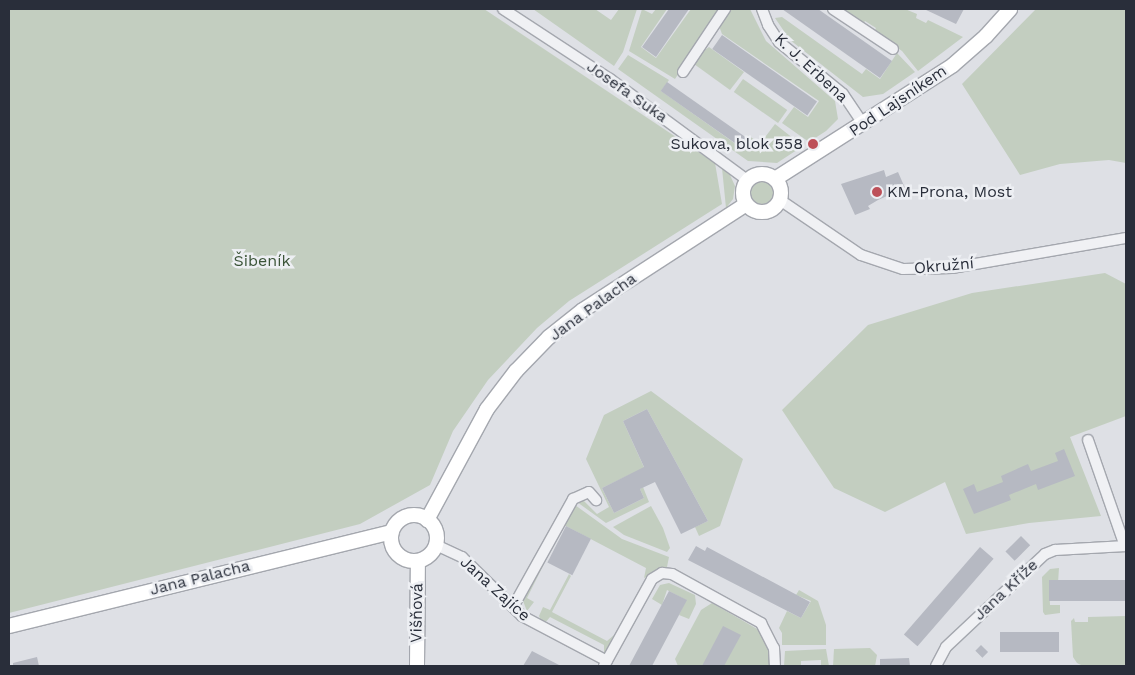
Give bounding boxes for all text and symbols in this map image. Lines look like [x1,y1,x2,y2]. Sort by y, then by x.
street label: K. J. Erbena [770,29,852,107]
street label: Josefa Suka [583,57,671,127]
street label: Pod Lajsníkem [846,61,950,141]
place label: Sukova, blok 558 [670,134,803,154]
marker: Sukova, blok 558 [807,138,819,150]
place label: KM-Prona, Most [887,182,1012,202]
marker: KM-Prona, Most [871,186,883,198]
park label: Šibeník [234,251,290,271]
street label: Okružní [913,254,975,278]
street label: Jana Palacha [546,269,640,345]
street label: Jana Zajíce [456,552,534,626]
street label: Jana Kříže [970,555,1042,625]
street label: Jana Palacha [148,556,252,600]
street label: Višňová [407,583,427,643]

